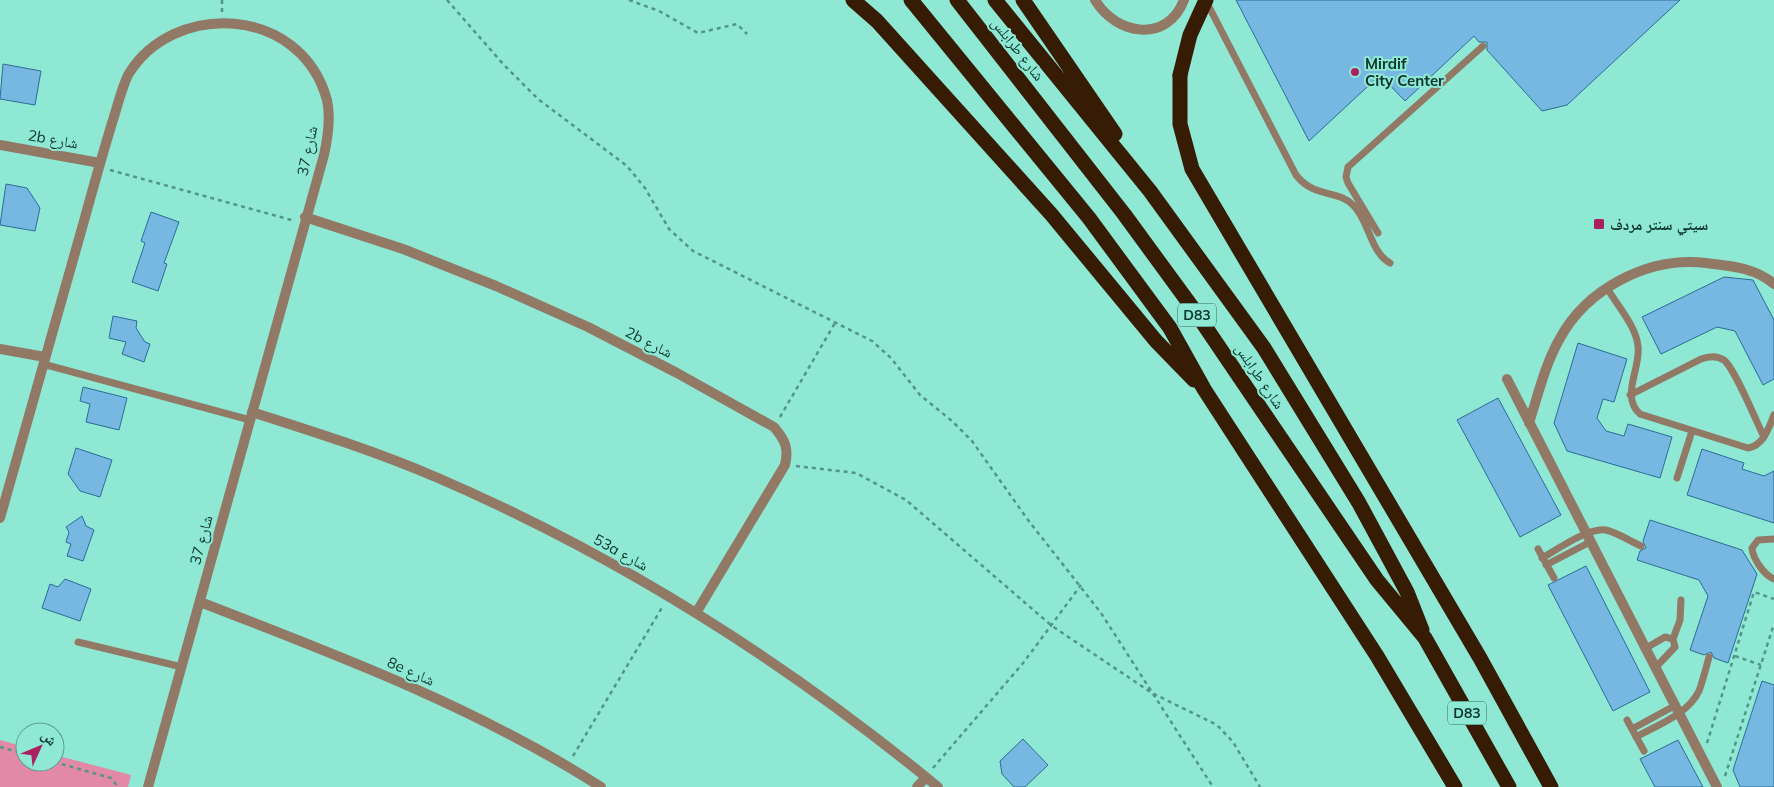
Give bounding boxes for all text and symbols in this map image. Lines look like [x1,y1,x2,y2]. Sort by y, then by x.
street label: شارع طرابلس [987,14,1049,85]
place label: Mirdif City Center [1365,54,1444,90]
marker: Mirdif City Center [1349,66,1361,78]
street label: شارع 37 [292,124,323,178]
street label: 2b شارع [26,125,80,154]
place label: سيتي سنتر مردف [1610,215,1708,236]
marker: سيتي سنتر مردف [1592,217,1606,231]
road number: D83 [1178,304,1216,326]
street label: 2b شارع [622,322,676,363]
street label: شارع طرابلس [1230,340,1289,413]
street label: شارع 37 [185,513,218,567]
street label: 53a شارع [590,529,652,576]
street label: 8e شارع [384,652,438,691]
road number: D83 [1448,701,1486,724]
north arrow [15,722,65,772]
text: ش [38,726,61,750]

